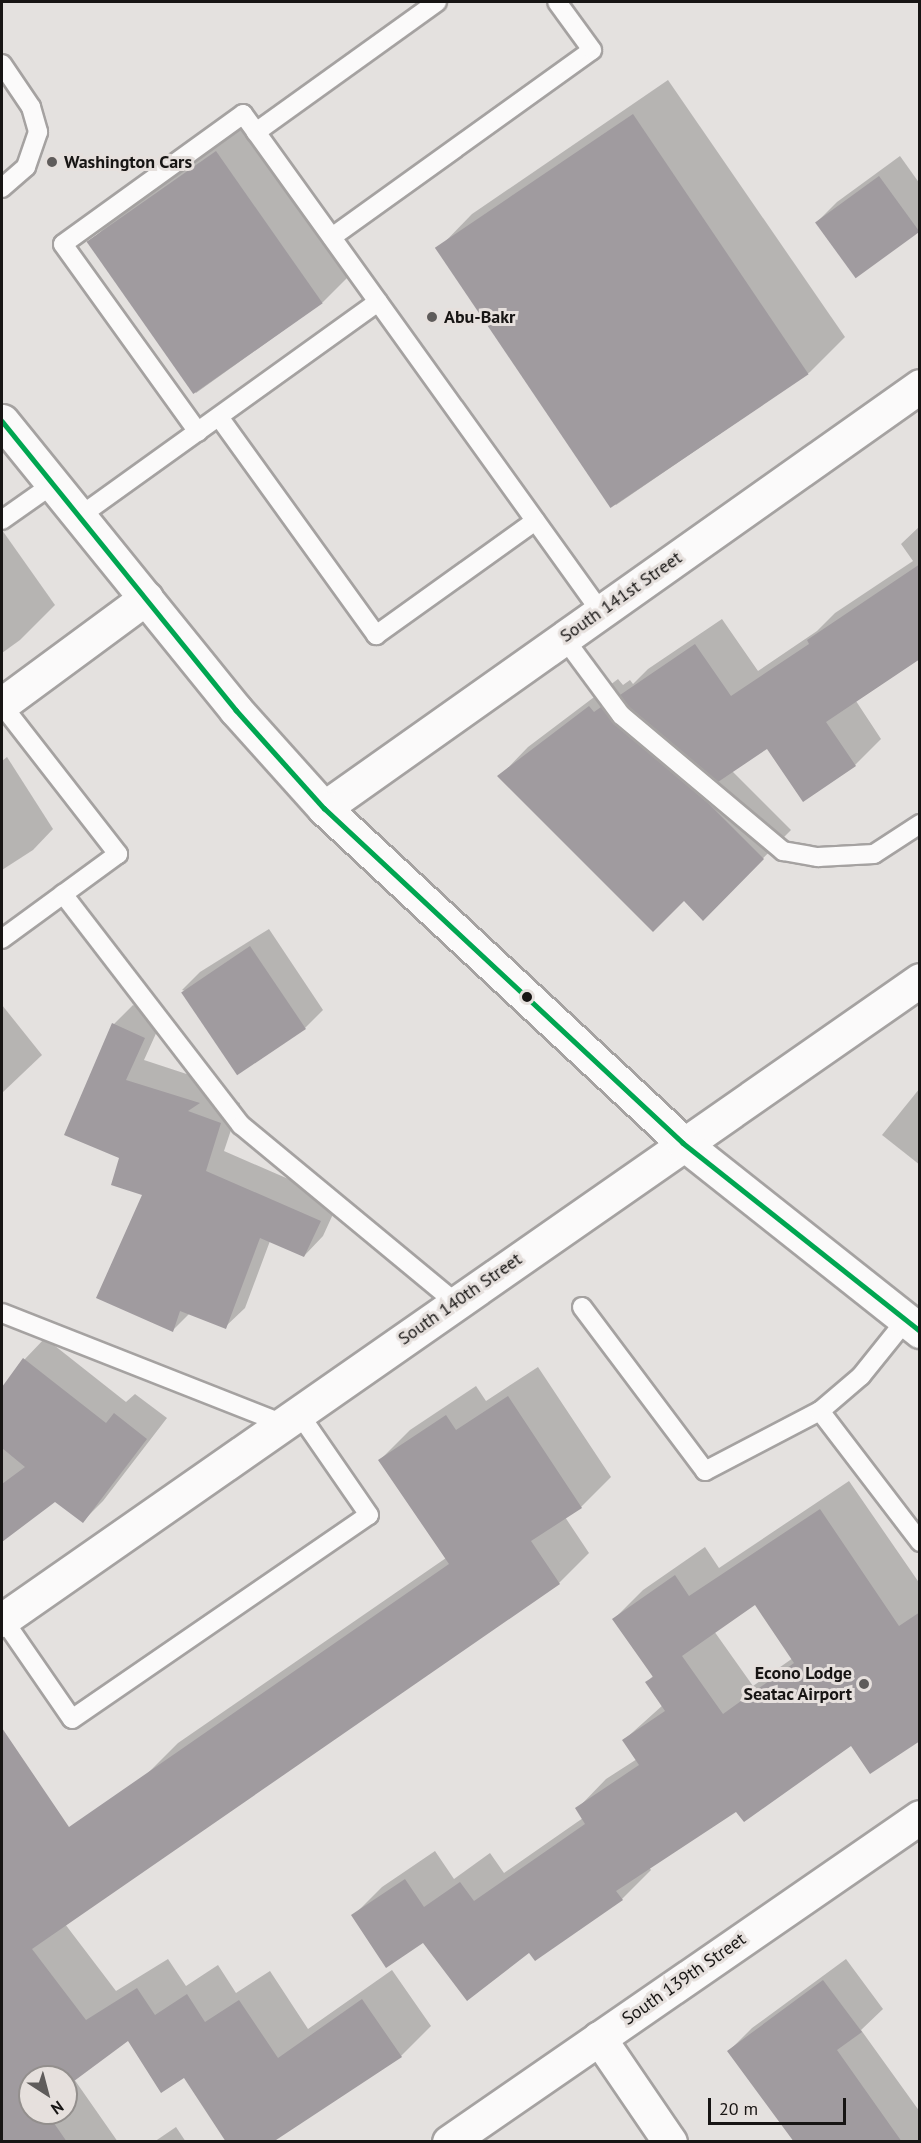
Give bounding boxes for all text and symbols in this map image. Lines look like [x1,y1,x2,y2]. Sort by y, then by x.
place label: Washington Cars [64,151,192,173]
marker: Washington Cars [45,155,59,169]
place label: Abu-Bakr [444,306,515,328]
marker: Abu-Bakr [425,310,439,324]
street label: South 141st Street [556,547,686,647]
unlabelled marker [521,991,533,1003]
street label: South 140th Street [394,1248,526,1350]
place label: Econo Lodge Seatac Airport [742,1663,852,1706]
marker: Econo Lodge Seatac Airport [857,1677,871,1691]
street label: South 139th Street [618,1928,750,2030]
north arrow [18,2065,78,2125]
scale bar [711,2086,849,2124]
text: N [47,2097,68,2119]
text: 20 m [719,2097,758,2120]

